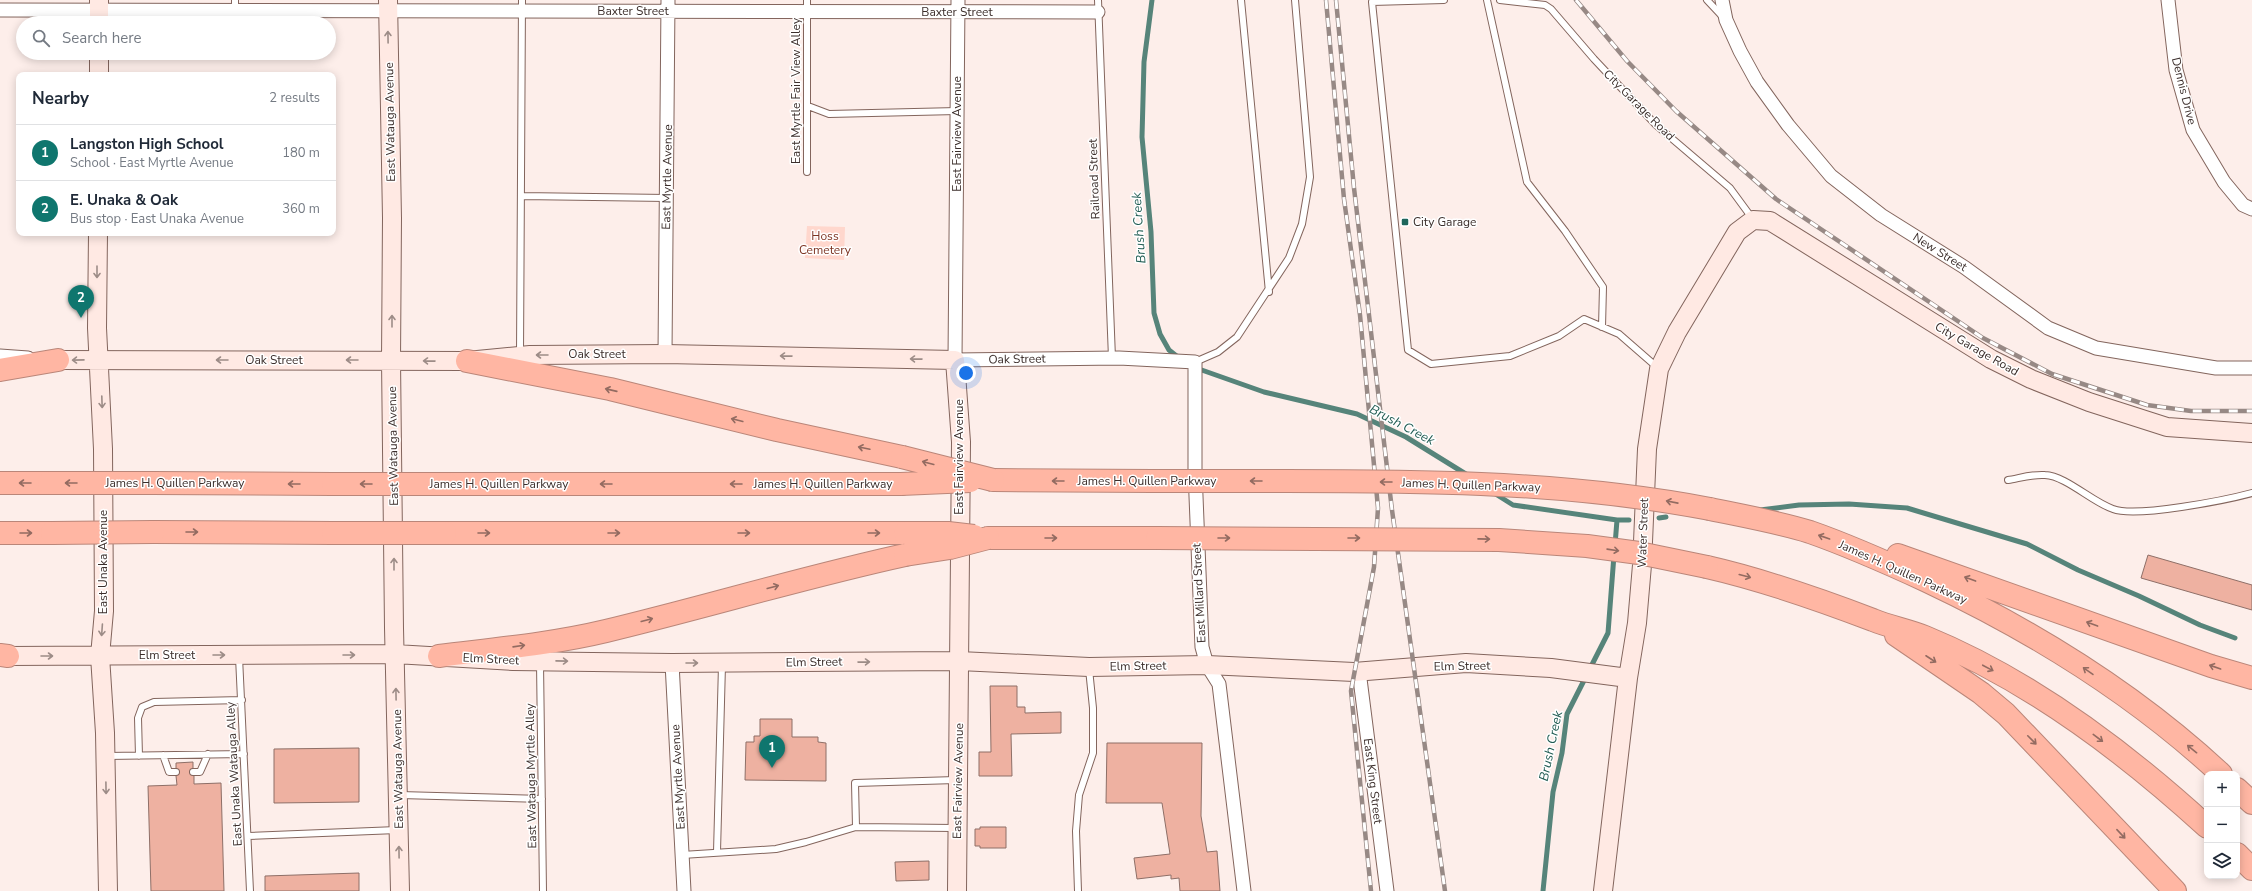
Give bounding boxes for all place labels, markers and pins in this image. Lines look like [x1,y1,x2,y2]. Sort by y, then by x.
place label: City Garage [1413,214,1476,230]
marker: City Garage [1400,217,1410,227]
pin: 2 [68,285,94,318]
pin: 1 [759,735,785,768]

